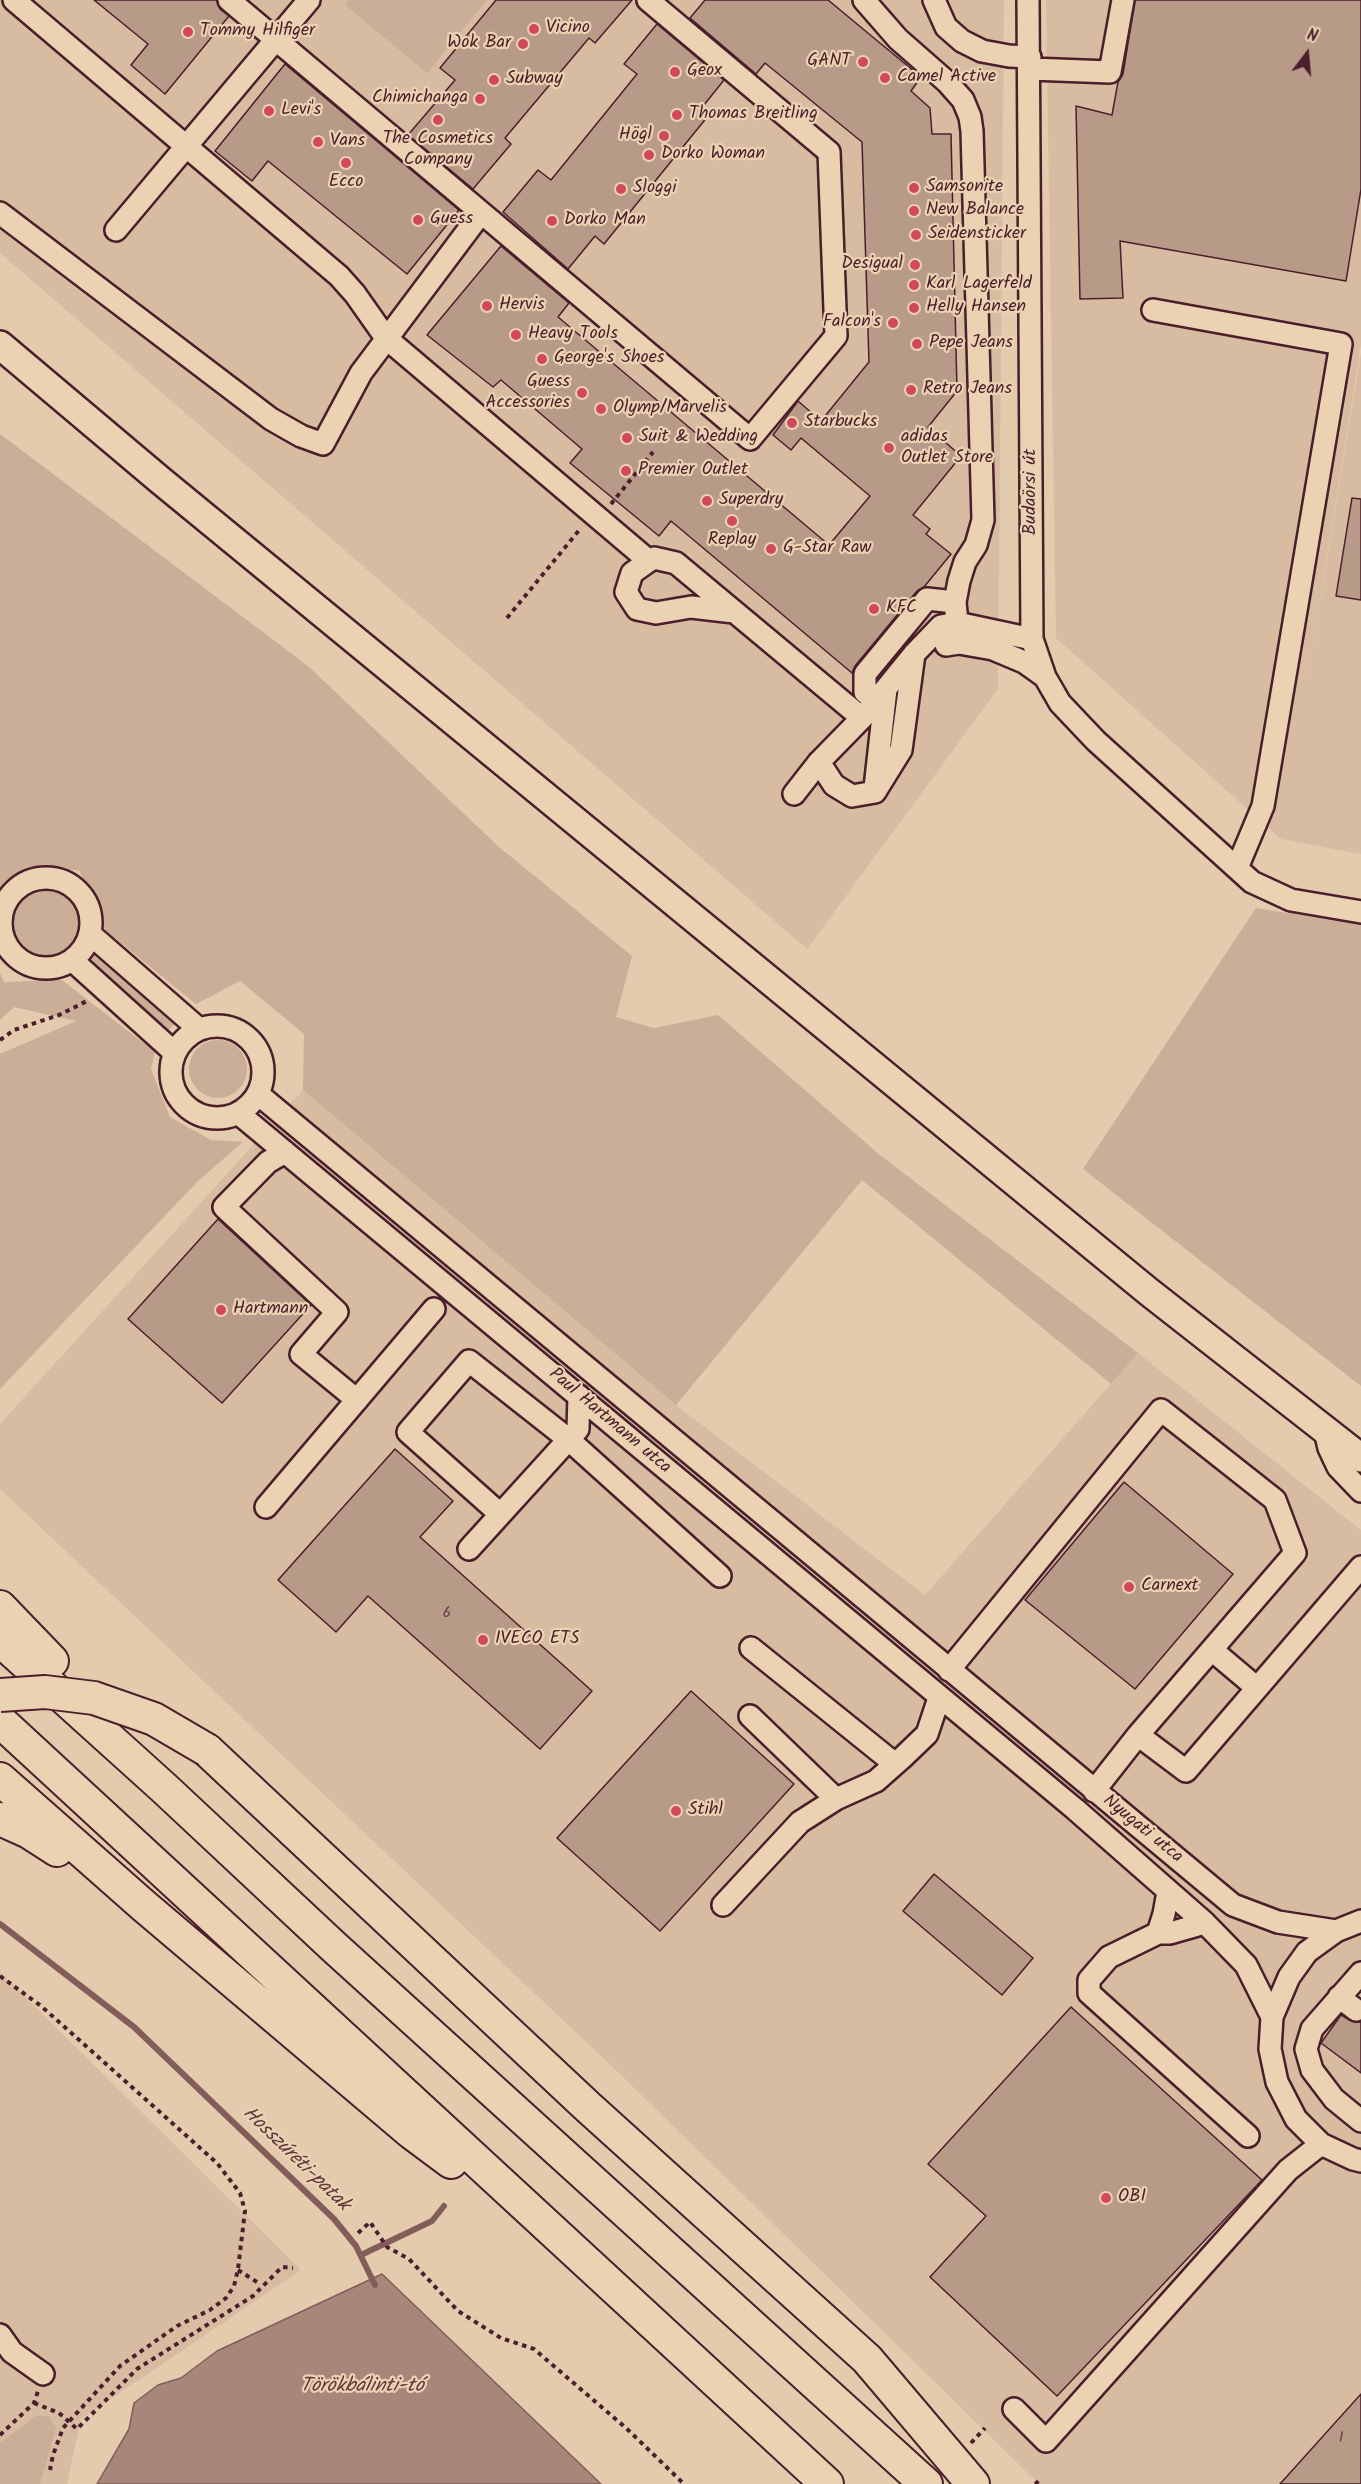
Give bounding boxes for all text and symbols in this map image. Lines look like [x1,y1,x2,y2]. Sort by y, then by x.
place label: Vicino [546,18,590,40]
place label: Tommy Hilfiger [200,21,315,43]
marker: Vicino [527,22,541,36]
text: N [1304,23,1320,50]
north arrow [1277,24,1337,84]
marker: Tommy Hilfiger [181,25,195,39]
place label: Wok Bar [447,33,511,55]
marker: Wok Bar [516,37,530,51]
place label: GANT [807,51,851,73]
marker: GANT [856,55,870,69]
place label: Geox [687,61,722,83]
marker: Geox [668,65,682,79]
place label: Camel Active [897,67,996,89]
place label: Subway [506,69,563,91]
marker: Camel Active [878,71,892,85]
marker: Subway [487,73,501,87]
place label: Chimichanga [372,88,468,110]
marker: Chimichanga [473,92,487,106]
place label: Levi's [281,100,321,122]
marker: Levi's [262,104,276,118]
place label: Thomas Breitling [689,104,818,126]
marker: Thomas Breitling [670,108,684,122]
marker: The Cosmetics Company [431,113,445,127]
place label: Högl [619,125,652,147]
place label: The Cosmetics Company [383,129,493,172]
marker: Högl [657,129,671,143]
place label: Vans [330,131,365,153]
marker: Vans [311,135,325,149]
place label: Dorko Woman [661,144,765,166]
marker: Dorko Woman [642,148,656,162]
marker: Ecco [339,156,353,170]
place label: Ecco [329,172,363,194]
place label: Samsonite [926,177,1003,199]
place label: Sloggi [633,178,677,200]
marker: Samsonite [907,181,921,195]
marker: Sloggi [614,182,628,196]
place label: New Balance [926,200,1024,222]
marker: New Balance [907,204,921,218]
place label: Guess [430,209,473,231]
place label: Dorko Man [564,210,646,232]
marker: Guess [411,213,425,227]
marker: Dorko Man [545,214,559,228]
place label: Seidensticker [928,224,1026,246]
marker: Seidensticker [909,228,923,242]
place label: Desigual [841,254,903,276]
marker: Desigual [908,258,922,272]
place label: Karl Lagerfeld [926,274,1032,296]
marker: Karl Lagerfeld [907,278,921,292]
place label: Hervis [499,295,545,317]
place label: Helly Hansen [926,297,1026,319]
marker: Hervis [480,299,494,313]
marker: Helly Hansen [907,301,921,315]
place label: Falcon's [823,312,881,334]
marker: Falcon's [886,316,900,330]
place label: Heavy Tools [528,324,618,346]
marker: Heavy Tools [509,328,523,342]
place label: Pepe Jeans [929,333,1013,355]
marker: Pepe Jeans [910,337,924,351]
place label: George's Shoes [554,348,664,370]
marker: George's Shoes [535,352,549,366]
place label: Guess Accessories [485,372,570,415]
place label: Retro Jeans [923,379,1012,401]
marker: Retro Jeans [904,383,918,397]
marker: Guess Accessories [575,386,589,400]
place label: Olymp/Marvelis [613,398,727,420]
marker: Olymp/Marvelis [594,402,608,416]
place label: Starbucks [804,412,877,434]
marker: Starbucks [785,416,799,430]
place label: Suit & Wedding [639,427,758,449]
place label: adidas Outlet Store [901,427,993,470]
marker: Suit & Wedding [620,431,634,445]
marker: adidas Outlet Store [882,441,896,455]
street label: Budaörsi út [1021,449,1043,535]
place label: Premier Outlet [638,460,748,482]
marker: Premier Outlet [619,464,633,478]
place label: Superdry [719,490,783,512]
marker: Superdry [700,494,714,508]
marker: Replay [725,514,739,528]
place label: Replay [708,530,756,552]
place label: G-Star Raw [783,538,871,560]
marker: G-Star Raw [764,542,778,556]
place label: KFC [886,598,917,620]
marker: KFC [867,602,881,616]
place label: Hartmann [233,1299,308,1321]
marker: Hartmann [214,1303,228,1317]
street label: Paul Hartmann utca [543,1364,675,1480]
place label: Carnext [1141,1576,1199,1598]
marker: Carnext [1122,1580,1136,1594]
house number: 6 [443,1605,451,1623]
place label: IVECO ETS [495,1629,579,1651]
marker: IVECO ETS [476,1633,490,1647]
street label: Nyugati utca [1098,1791,1186,1869]
place label: Stihl [688,1800,723,1822]
marker: Stihl [669,1804,683,1818]
water label: Hosszúréti-patak [236,2103,354,2217]
place label: OBI [1118,2187,1146,2209]
marker: OBI [1099,2191,1113,2205]
water label: Törökbálinti-tó [300,2376,424,2400]
house number: 1 [1339,2430,1343,2448]

